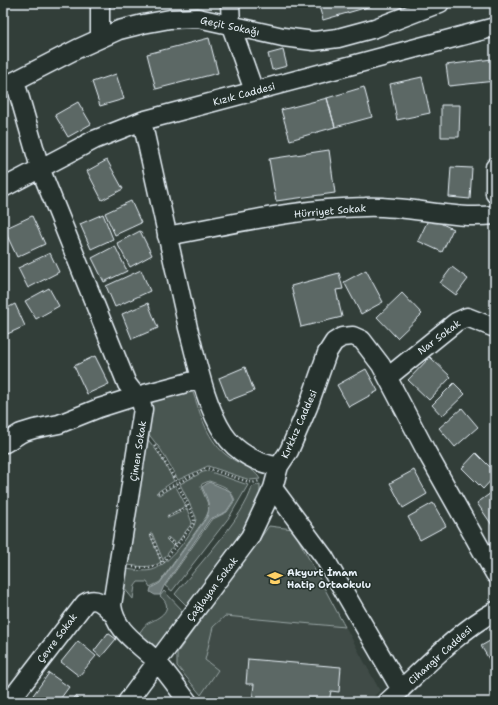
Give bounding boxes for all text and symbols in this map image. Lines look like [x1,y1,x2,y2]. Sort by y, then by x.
street label: Geçit Sokağı [199,13,261,39]
street label: Kızık Caddesi [211,79,277,109]
street label: Hürriyet Sokak [293,201,367,221]
street label: Nar Sokak [415,316,463,357]
street label: Kırkkız Caddesi [278,387,320,460]
street label: Çimen Sokak [127,420,149,482]
street label: Çağlayan Sokak [184,554,241,624]
place label: Akyurt İmam Hatip Ortaokulu [287,566,371,591]
school or university icon: Akyurt İmam Hatip Ortaokulu [266,569,284,587]
street label: Çevre Sokak [34,610,80,665]
street label: Cihangir Caddesi [405,623,475,687]

